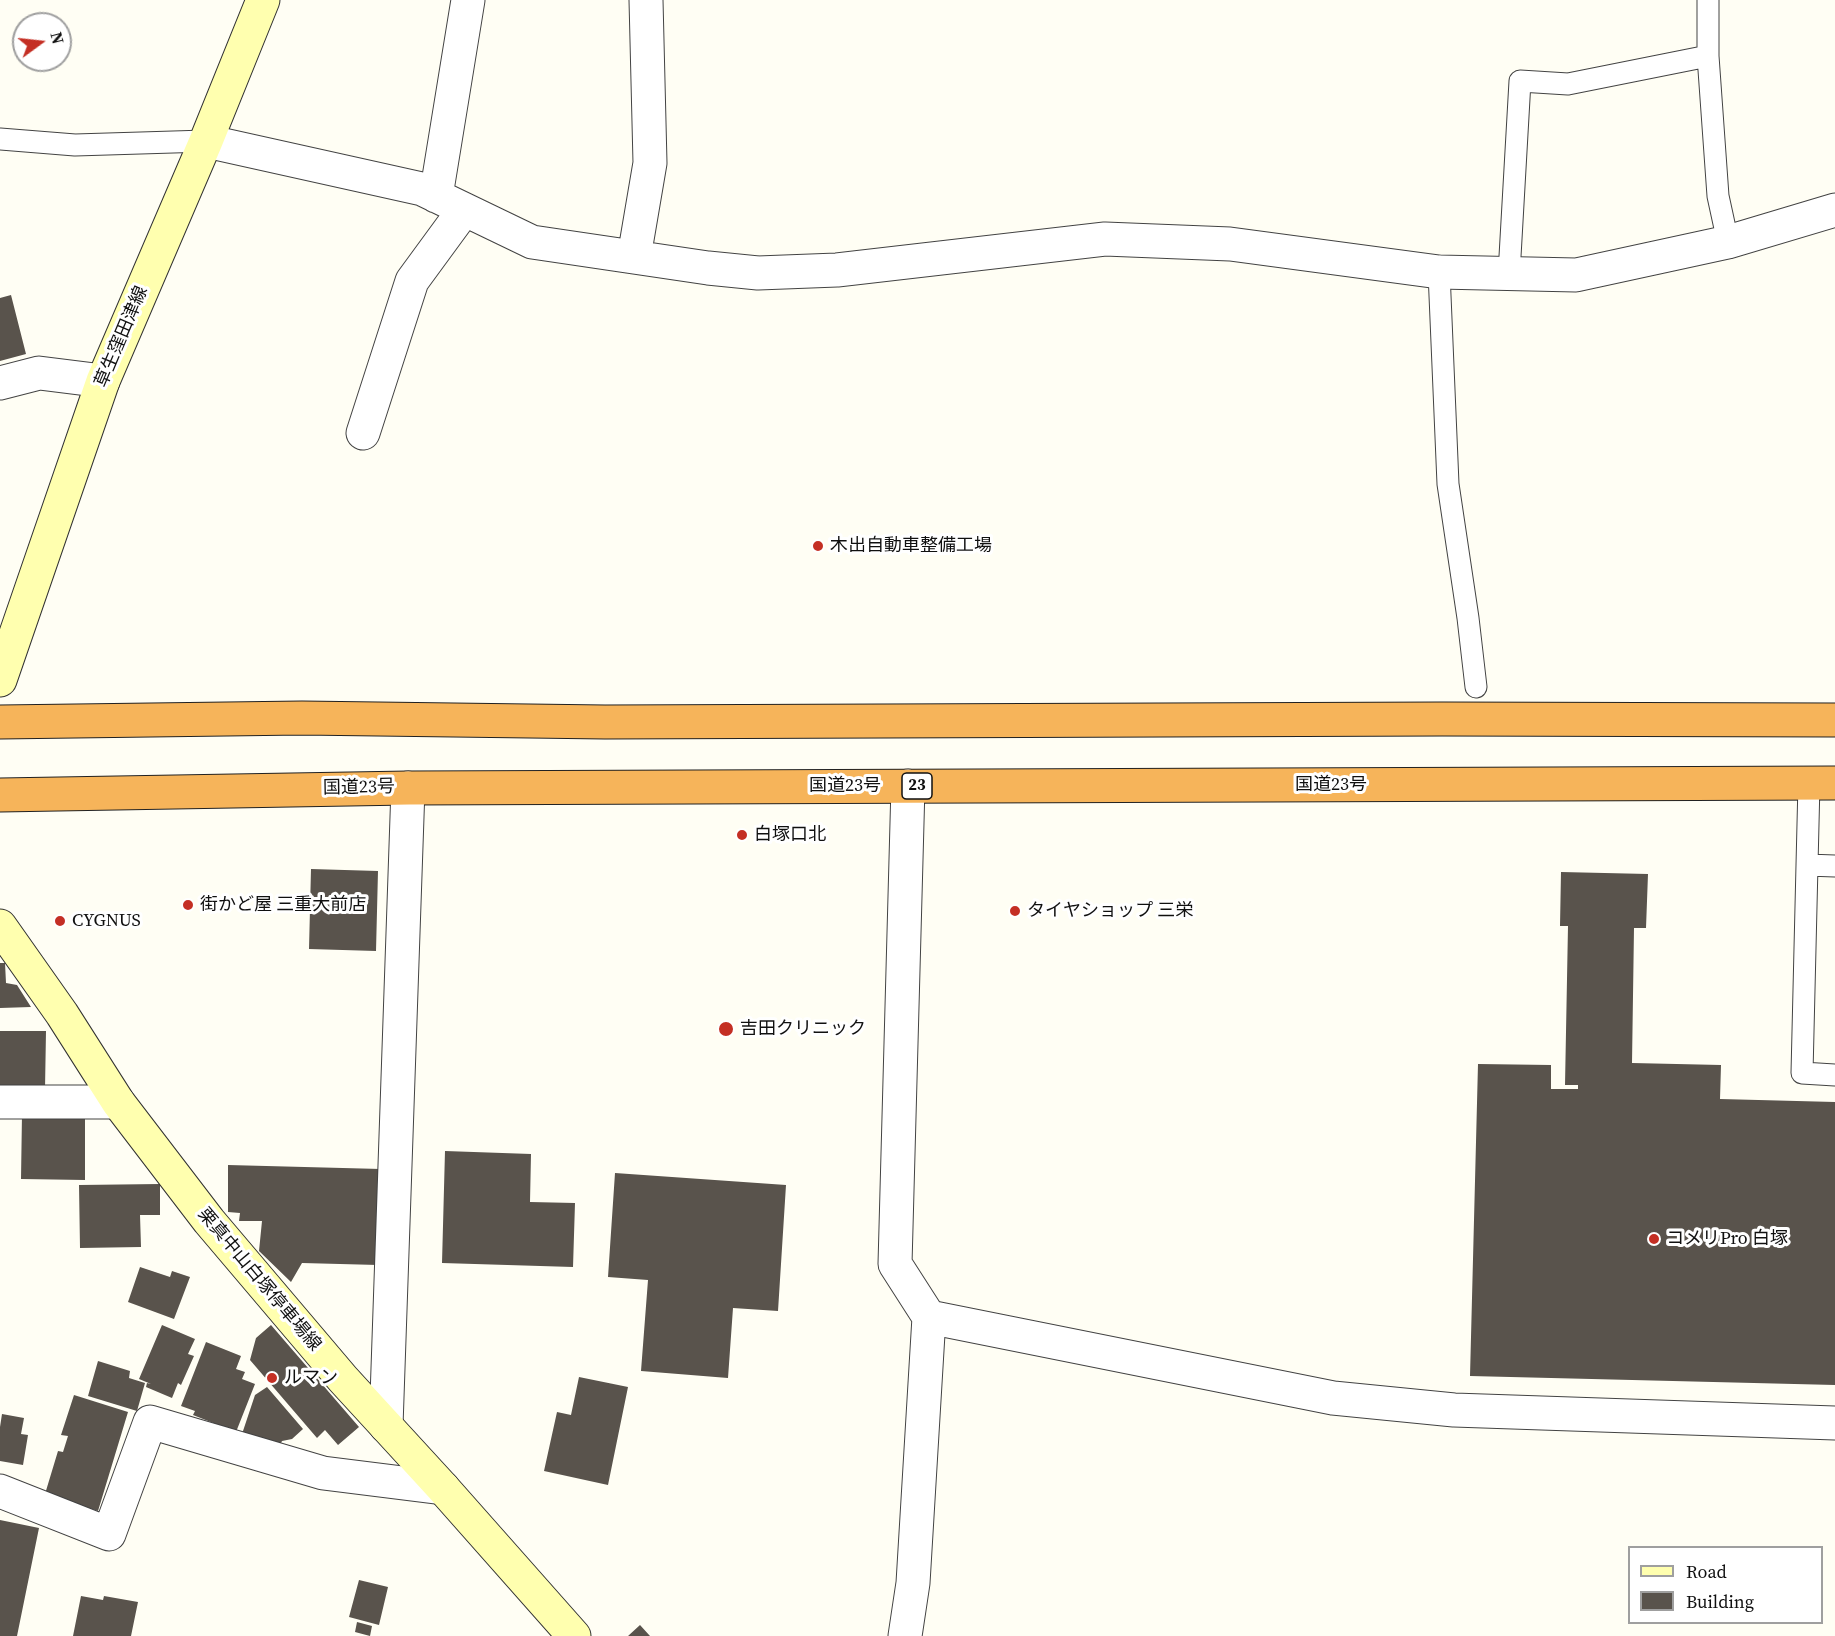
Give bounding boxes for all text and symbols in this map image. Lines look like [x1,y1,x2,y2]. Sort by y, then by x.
north arrow [12,12,72,72]
text: N [45,29,70,46]
street label: 草生窪田津線 [91,283,153,391]
place label: 木出自動車整備工場 [830,535,992,557]
marker: 木出自動車整備工場 [811,539,825,553]
road number: 23 [902,773,932,799]
street label: 国道23号 [1295,774,1367,796]
street label: 国道23号 [809,775,881,797]
street label: 国道23号 [323,777,395,799]
place label: 白塚口北 [754,824,826,846]
marker: 白塚口北 [735,828,749,842]
place label: 街かど屋 三重大前店 [200,894,366,916]
marker: 街かど屋 三重大前店 [181,898,195,912]
place label: タイヤショップ 三栄 [1027,900,1193,922]
marker: タイヤショップ 三栄 [1008,904,1022,918]
place label: CYGNUS [72,910,141,932]
marker: CYGNUS [53,914,67,928]
place label: 吉田クリニック [740,1018,866,1040]
marker: 吉田クリニック [717,1020,735,1038]
street label: 栗真中山白塚停車場線 [193,1204,325,1356]
place label: コメリPro 白塚 [1666,1228,1788,1250]
marker: コメリPro 白塚 [1647,1232,1661,1246]
place label: ルマン [284,1367,338,1389]
marker: ルマン [265,1371,279,1385]
legend [1628,1546,1823,1624]
text: Road [1686,1559,1727,1584]
text: Building [1686,1589,1754,1614]

